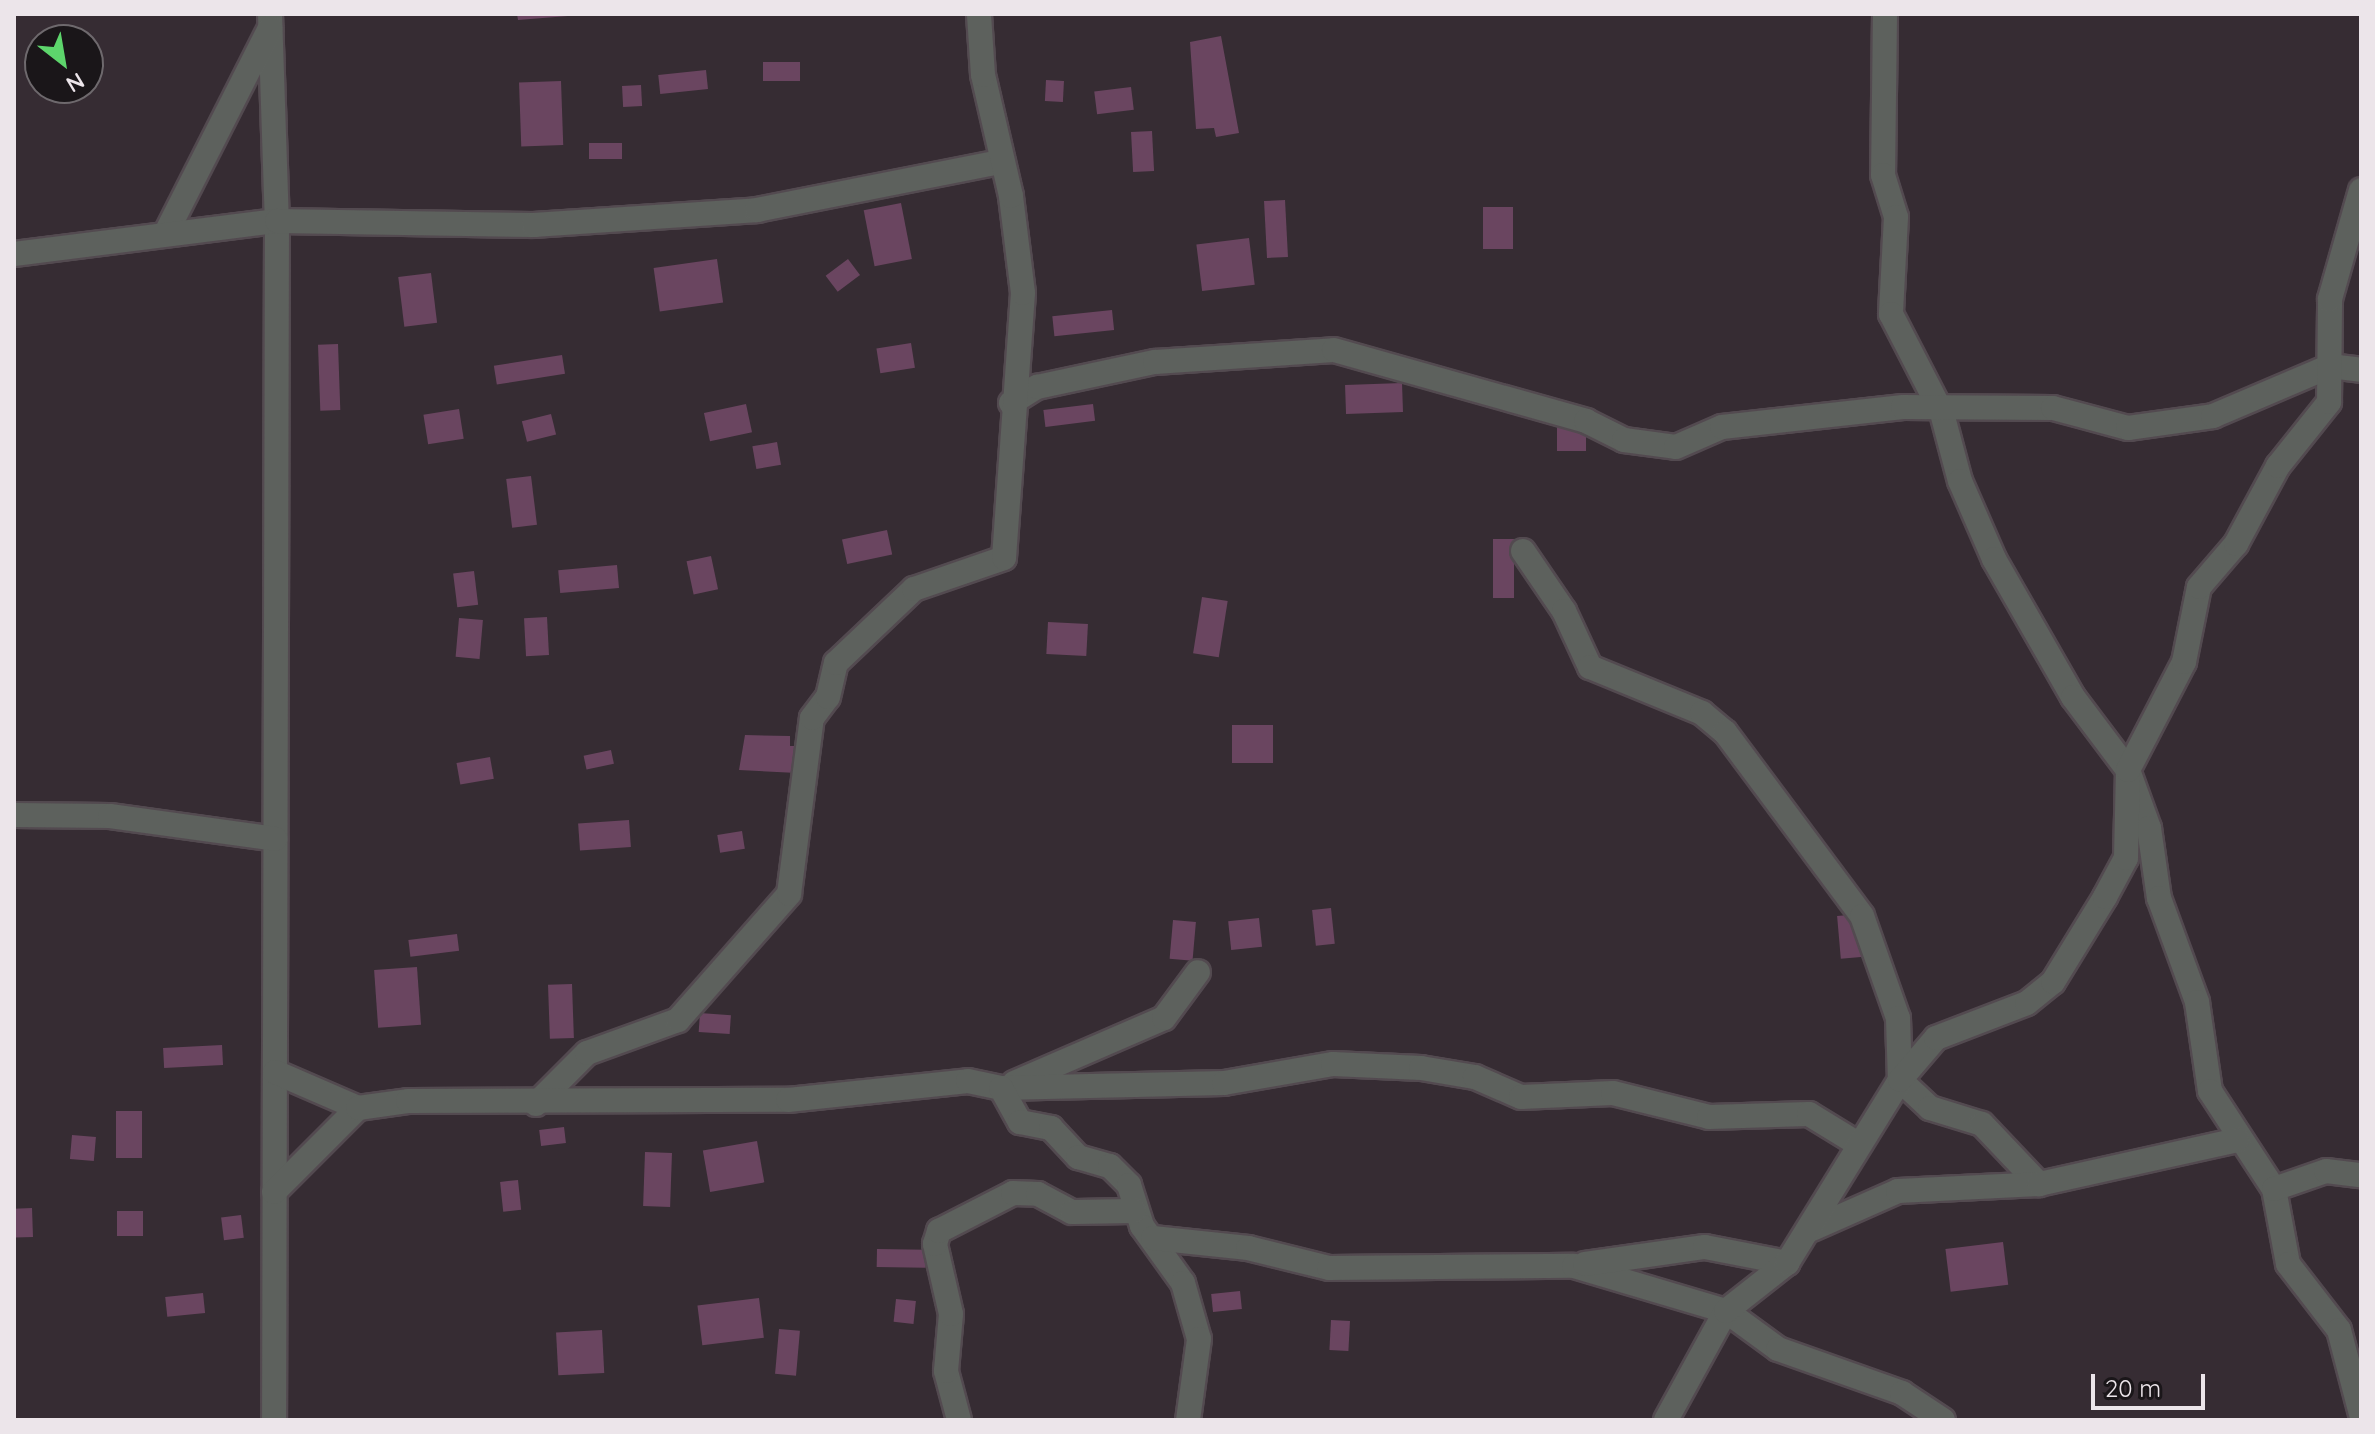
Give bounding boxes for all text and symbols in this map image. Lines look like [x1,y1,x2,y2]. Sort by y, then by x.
north arrow [24,24,104,104]
text: N [61,67,89,99]
scale bar [2095,1358,2209,1408]
text: 20 m [2105,1373,2161,1403]

